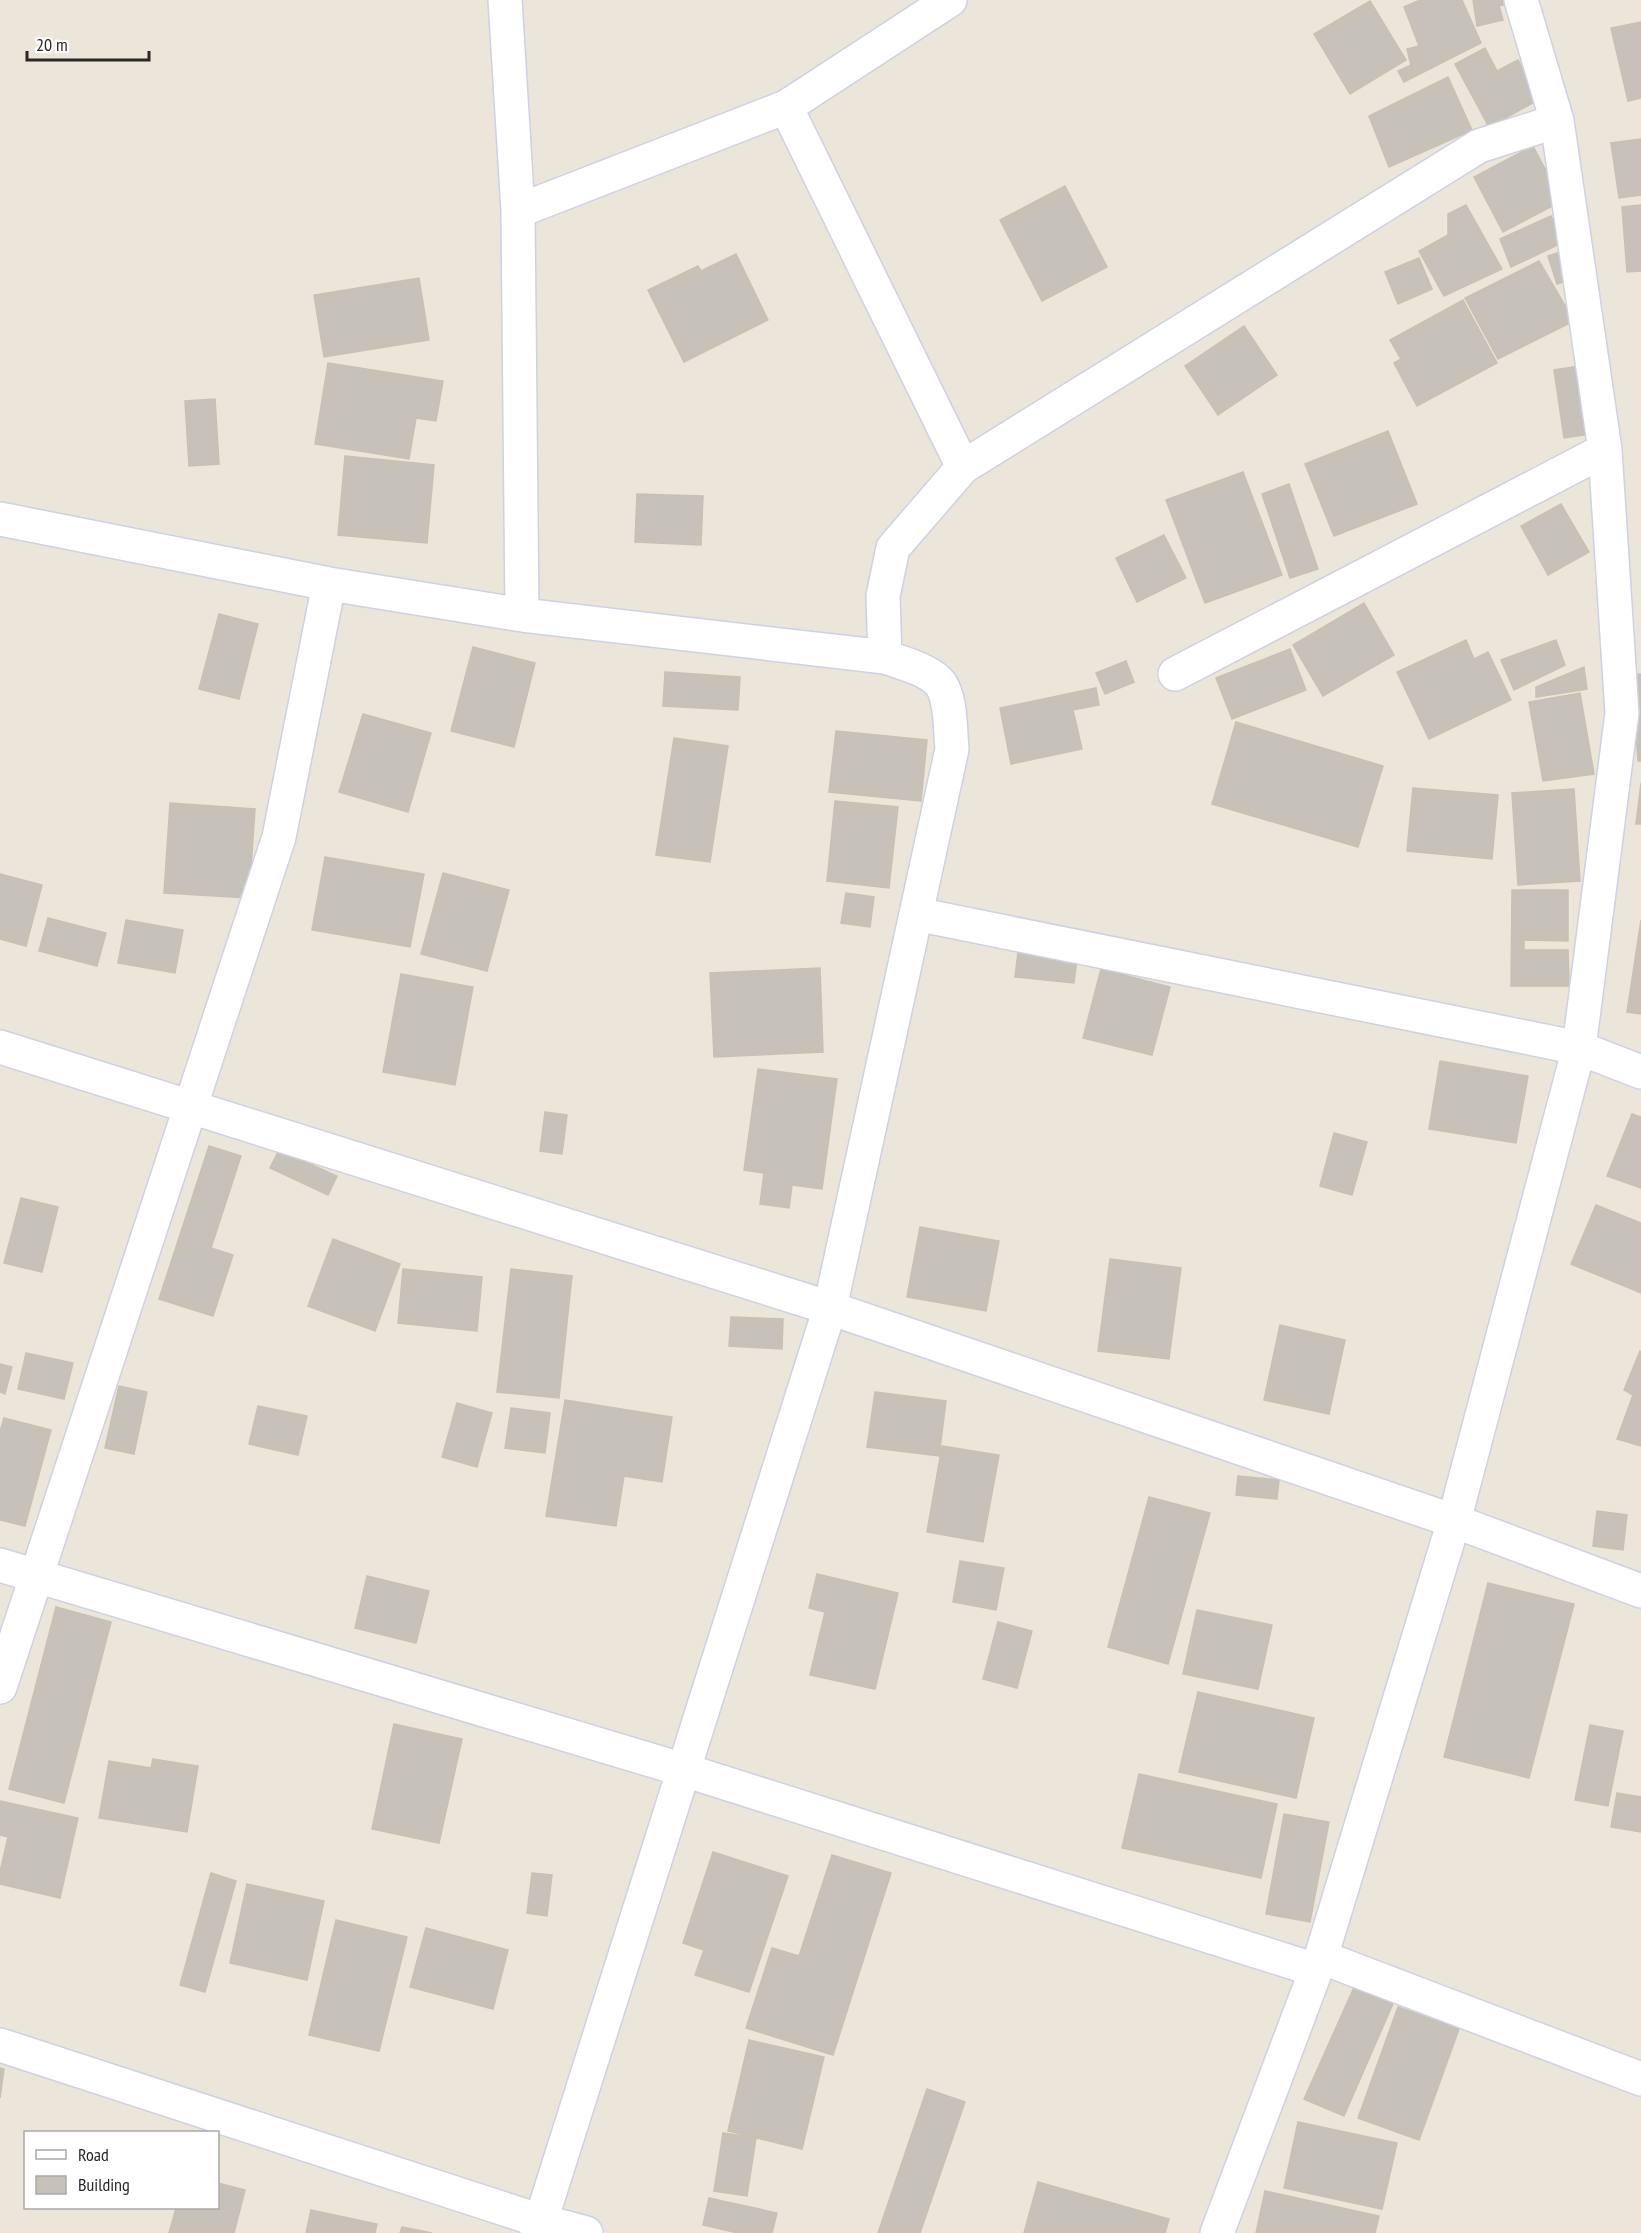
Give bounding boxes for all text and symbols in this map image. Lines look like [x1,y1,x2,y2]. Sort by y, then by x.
scale bar [27,24,148,62]
text: 20 m [36,33,68,56]
legend [24,2131,219,2209]
text: Road [78,2143,109,2166]
text: Building [78,2173,130,2196]

